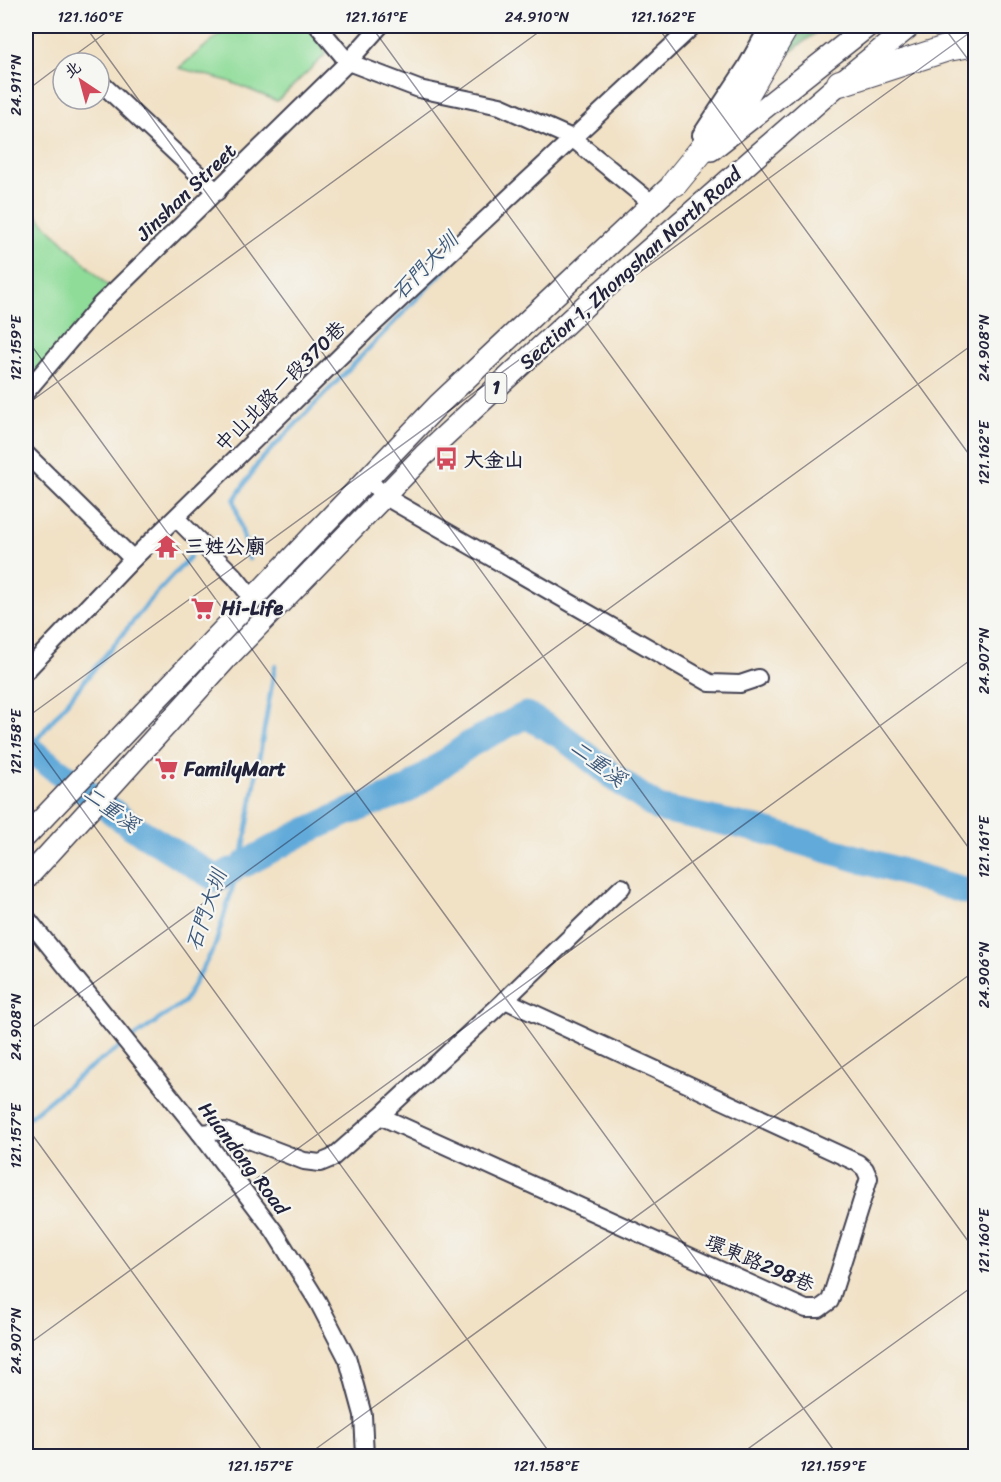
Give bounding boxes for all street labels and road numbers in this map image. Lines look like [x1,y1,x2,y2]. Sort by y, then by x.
street label: Jinshan Street [127,135,245,251]
street label: Section 1, Zhongshan North Road [511,157,751,379]
street label: 中山北路一段370巷 [206,311,355,461]
road number: 1 [486,373,506,403]
street label: Huandong Road [189,1094,299,1224]
street label: 環東路298巷 [700,1225,821,1303]

